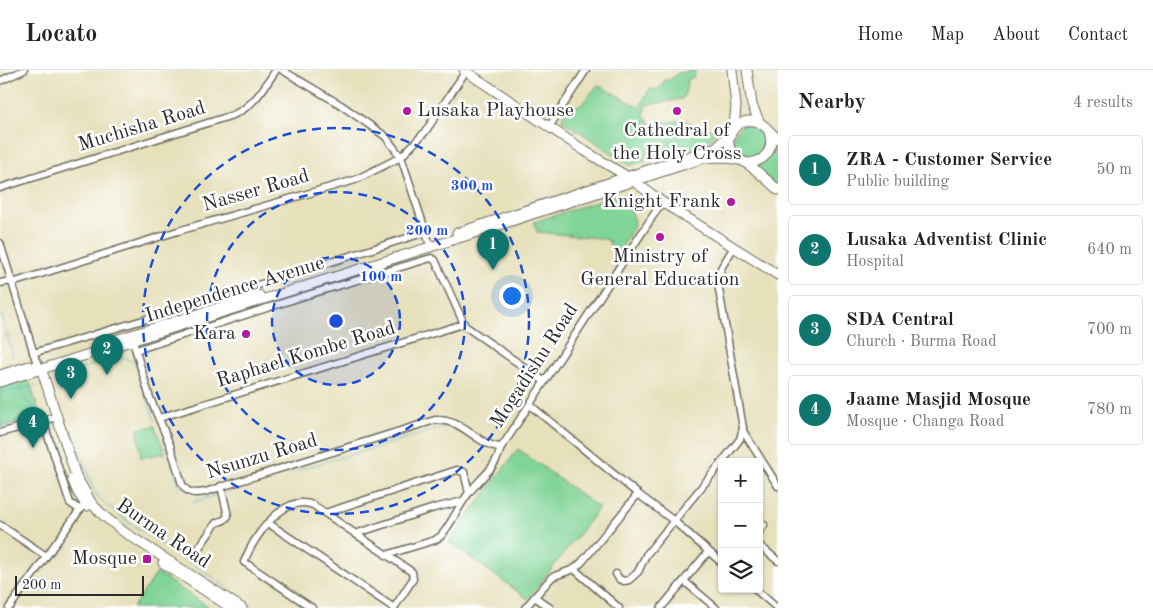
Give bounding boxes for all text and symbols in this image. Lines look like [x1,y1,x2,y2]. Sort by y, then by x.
text: Locato [25,23,97,47]
text: Home [857,26,903,44]
text: Map [931,26,964,44]
text: About [992,26,1040,44]
text: Contact [1068,26,1128,44]
text: Nearby [798,92,866,113]
text: 4 results [1073,95,1133,111]
street label: Muchisha Road [76,98,208,156]
place label: Lusaka Playhouse [417,101,574,121]
marker: Lusaka Playhouse [401,105,413,117]
marker: Cathedral of the Holy Cross [671,105,683,117]
place label: Cathedral of the Holy Cross [613,121,741,164]
text: ZRA - Customer Service [846,151,1052,170]
text: 1 [810,162,820,178]
text: 50 m [1096,162,1132,178]
street label: Nasser Road [200,166,312,216]
text: Public building [846,174,949,190]
text: 300 m [451,179,493,194]
place label: Knight Frank [603,192,721,212]
marker: Knight Frank [725,196,737,208]
text: 200 m [406,224,448,239]
pin: 1 [477,229,509,270]
marker: Ministry of General Education [654,231,666,243]
text: Lusaka Adventist Clinic [846,231,1047,250]
text: 2 [810,242,820,258]
text: 640 m [1087,242,1132,258]
place label: Ministry of General Education [580,247,740,290]
street label: Independence Avenue [143,253,327,327]
text: Hospital [846,254,904,270]
text: 100 m [360,270,402,285]
your location [499,283,525,309]
street label: Mogadishu Road [488,300,582,432]
text: SDA Central [846,311,954,330]
centre of rings [327,312,345,330]
street label: Raphael Kombe Road [214,318,398,392]
text: 3 [810,322,820,338]
text: 700 m [1087,322,1132,338]
place label: Kara [193,324,236,344]
marker: Kara [240,328,252,340]
pin: 2 [91,334,123,375]
text: Church · Burma Road [846,334,997,350]
pin: 3 [55,358,87,399]
text: Jaame Masjid Mosque [846,391,1031,410]
text: 4 [810,402,820,418]
text: 780 m [1087,402,1132,418]
pin: 4 [17,407,49,448]
text: Mosque · Changa Road [846,414,1004,430]
street label: Nsunzu Road [204,431,320,483]
map controls [718,458,763,593]
button: + [718,458,763,503]
street label: Burma Road [112,495,214,573]
button: − [718,503,763,548]
button: layers [718,548,763,593]
place label: Mosque [72,549,137,569]
marker: Mosque [141,553,153,565]
scale bar [15,573,144,596]
text: 200 m [22,578,61,592]

